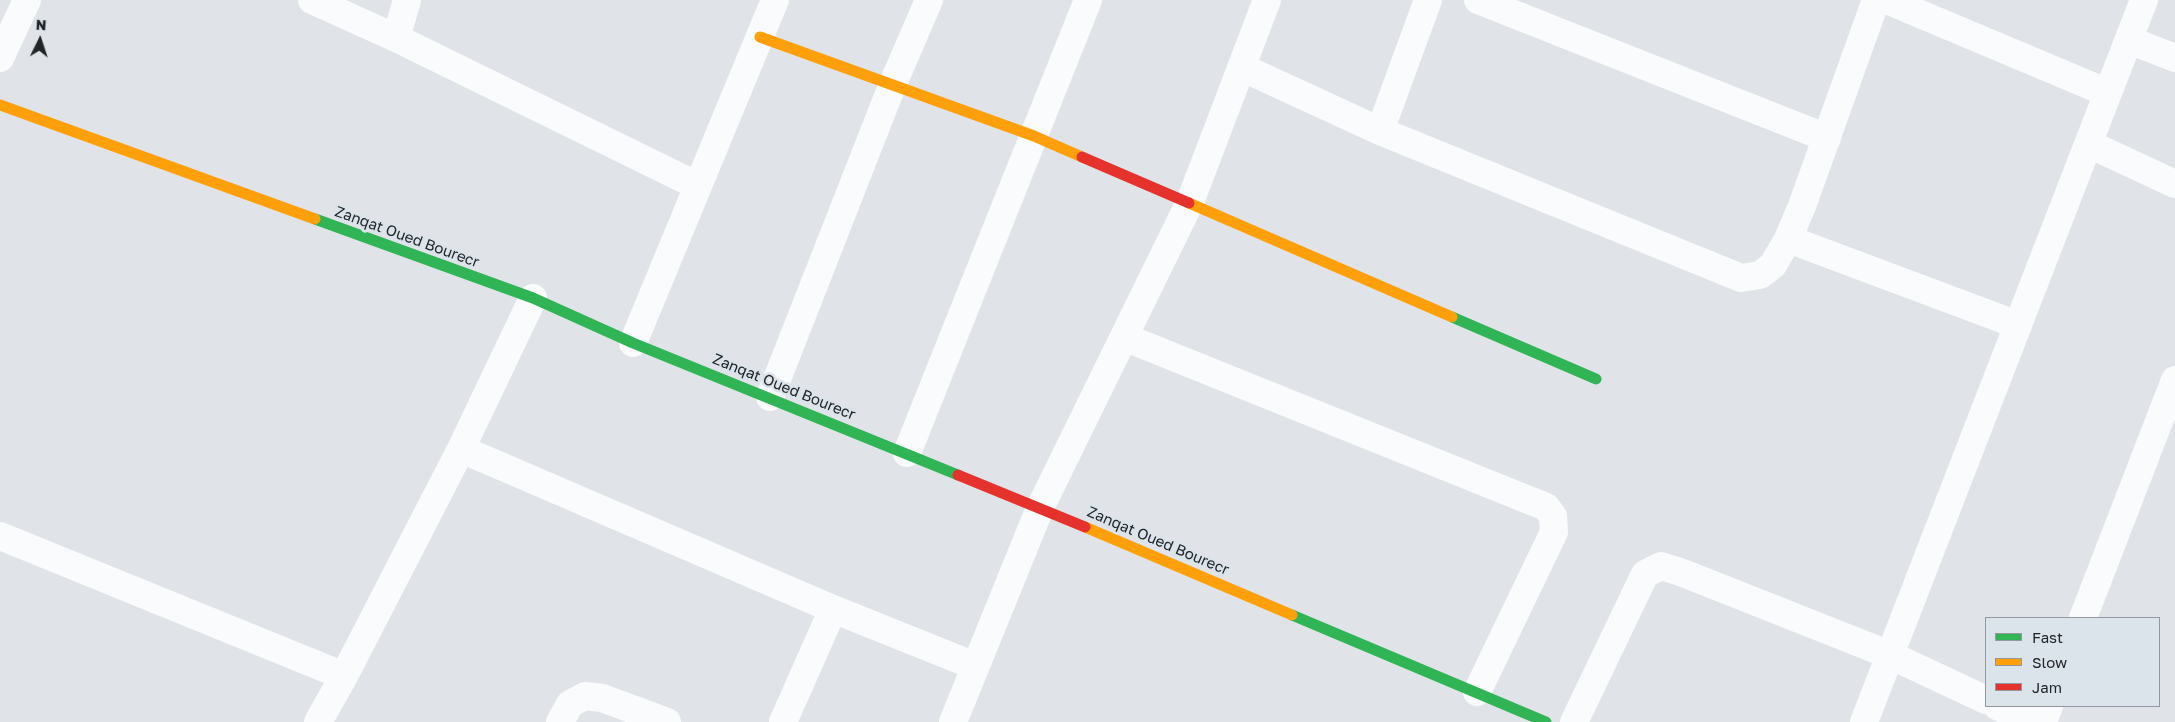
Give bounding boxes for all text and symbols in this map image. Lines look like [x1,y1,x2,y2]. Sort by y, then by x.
north arrow [15,15,65,65]
text: N [35,16,47,33]
street label: Zanqat Oued Bourecr [332,202,482,272]
street label: Zanqat Oued Bourecr [710,350,858,424]
street label: Zanqat Oued Bourecr [1084,503,1232,579]
legend [1985,617,2160,707]
text: Fast [2032,628,2063,646]
text: Slow [2032,653,2067,671]
text: Jam [2032,678,2062,696]

